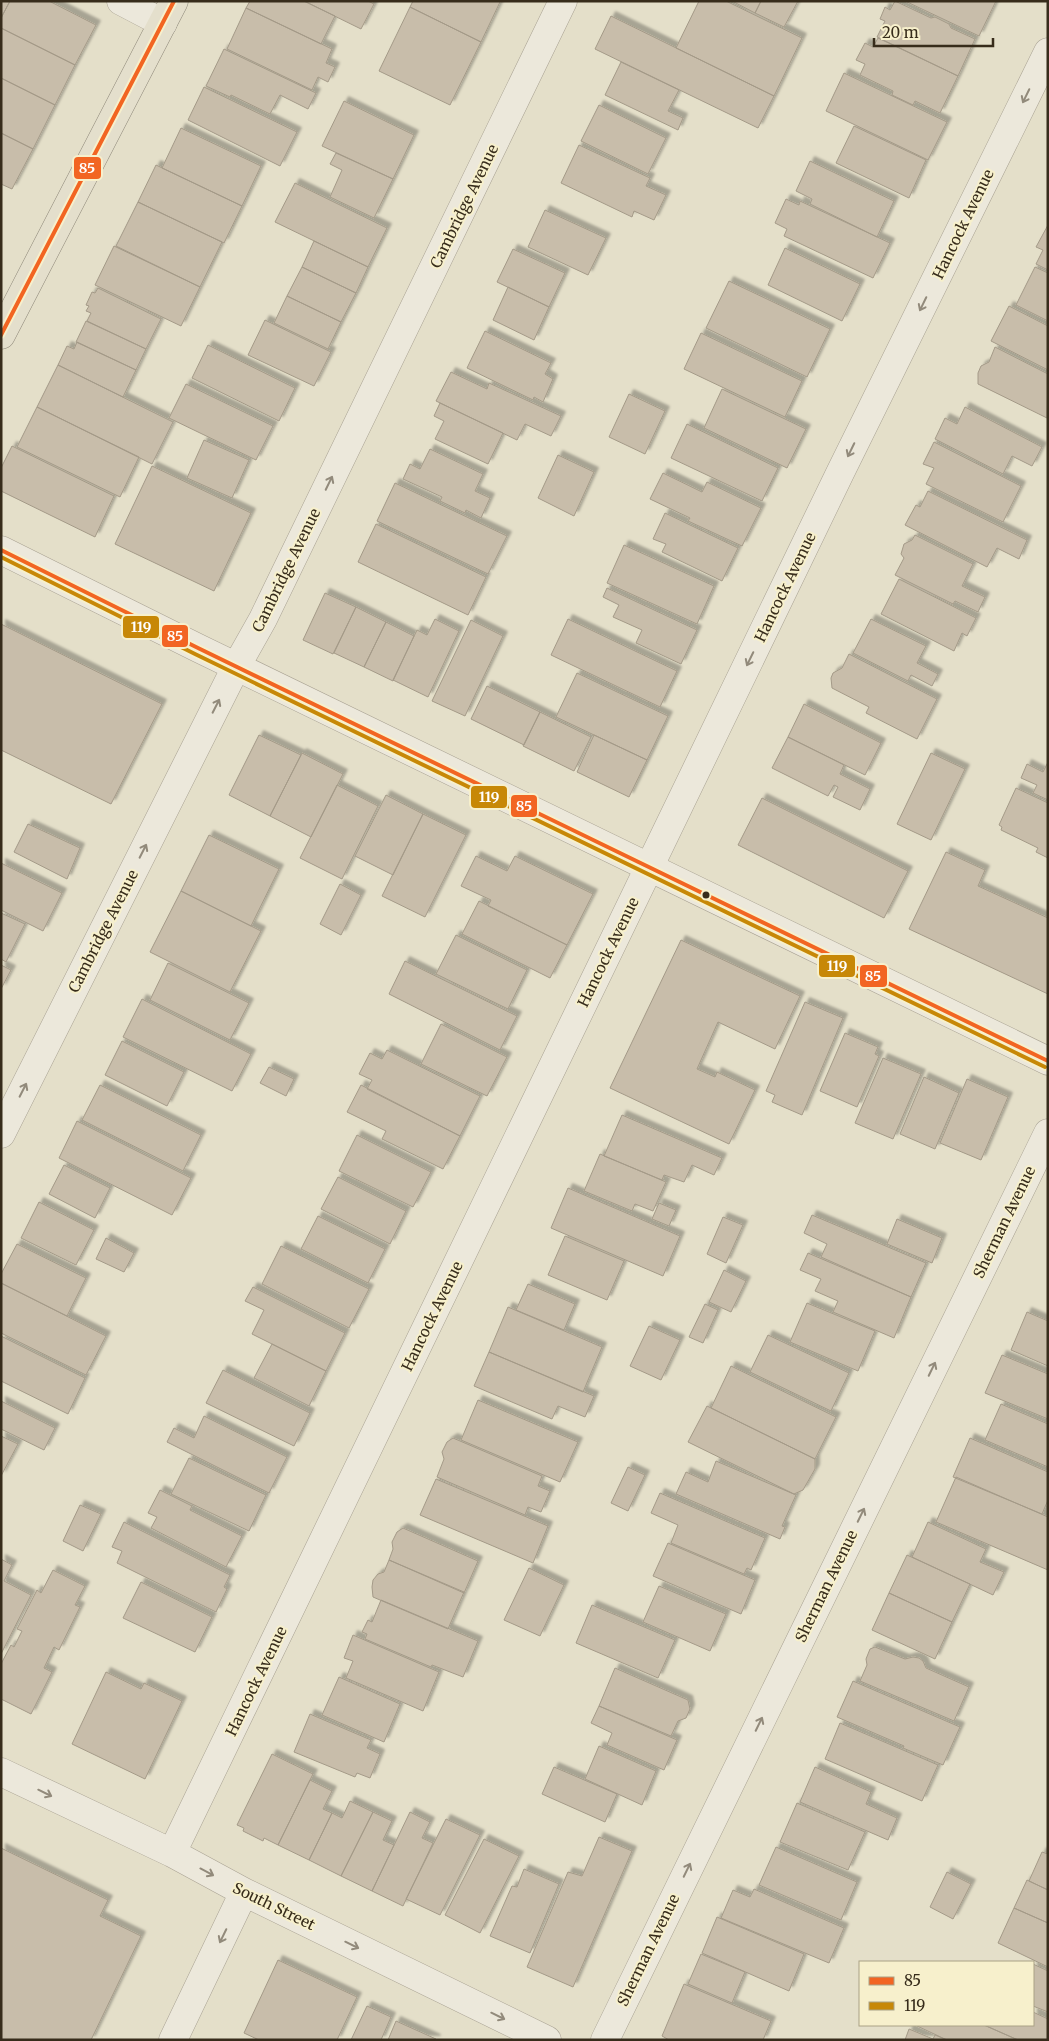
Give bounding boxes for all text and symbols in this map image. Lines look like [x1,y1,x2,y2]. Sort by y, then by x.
scale bar [874,15,993,47]
text: 20 m [882,23,919,42]
one-way arrow [1021,88,1030,103]
street label: Cambridge Avenue [426,141,502,271]
line badge: 85 [73,156,102,180]
text: 85 [79,159,95,177]
street label: Hancock Avenue [928,166,998,282]
one-way arrow [918,296,927,311]
one-way arrow [846,442,855,457]
one-way arrow [324,476,334,491]
street label: Cambridge Avenue [248,505,324,635]
street label: Hancock Avenue [750,529,820,645]
line badge: 119 [122,615,160,639]
text: 119 [131,618,151,636]
line badge: 85 [161,624,189,648]
text: 85 [167,627,183,645]
one-way arrow [745,651,754,666]
one-way arrow [212,699,221,714]
line badge: 119 [470,785,508,809]
text: 119 [479,788,499,806]
line badge: 85 [510,794,538,818]
text: 85 [516,797,532,815]
one-way arrow [138,844,148,859]
street label: Cambridge Avenue [64,866,142,996]
unlabelled marker [701,890,711,900]
street label: Hancock Avenue [573,894,643,1010]
line badge: 119 [818,954,856,978]
text: 119 [827,957,847,975]
line badge: 85 [859,964,888,988]
text: 85 [865,967,881,985]
one-way arrow [18,1083,28,1098]
street label: Sherman Avenue [969,1163,1039,1281]
street label: Hancock Avenue [397,1258,467,1374]
one-way arrow [928,1362,937,1377]
one-way arrow [857,1508,866,1523]
street label: Sherman Avenue [791,1527,861,1645]
street label: Hancock Avenue [221,1623,291,1739]
one-way arrow [755,1717,764,1732]
one-way arrow [37,1788,52,1798]
one-way arrow [683,1863,692,1878]
one-way arrow [199,1868,214,1877]
street label: South Street [230,1878,318,1934]
street label: Sherman Avenue [613,1891,683,2009]
one-way arrow [218,1928,227,1943]
one-way arrow [344,1940,359,1950]
legend [859,1961,1034,2026]
text: 85 [904,1971,921,1990]
text: 119 [904,1996,925,2015]
one-way arrow [490,2012,505,2021]

